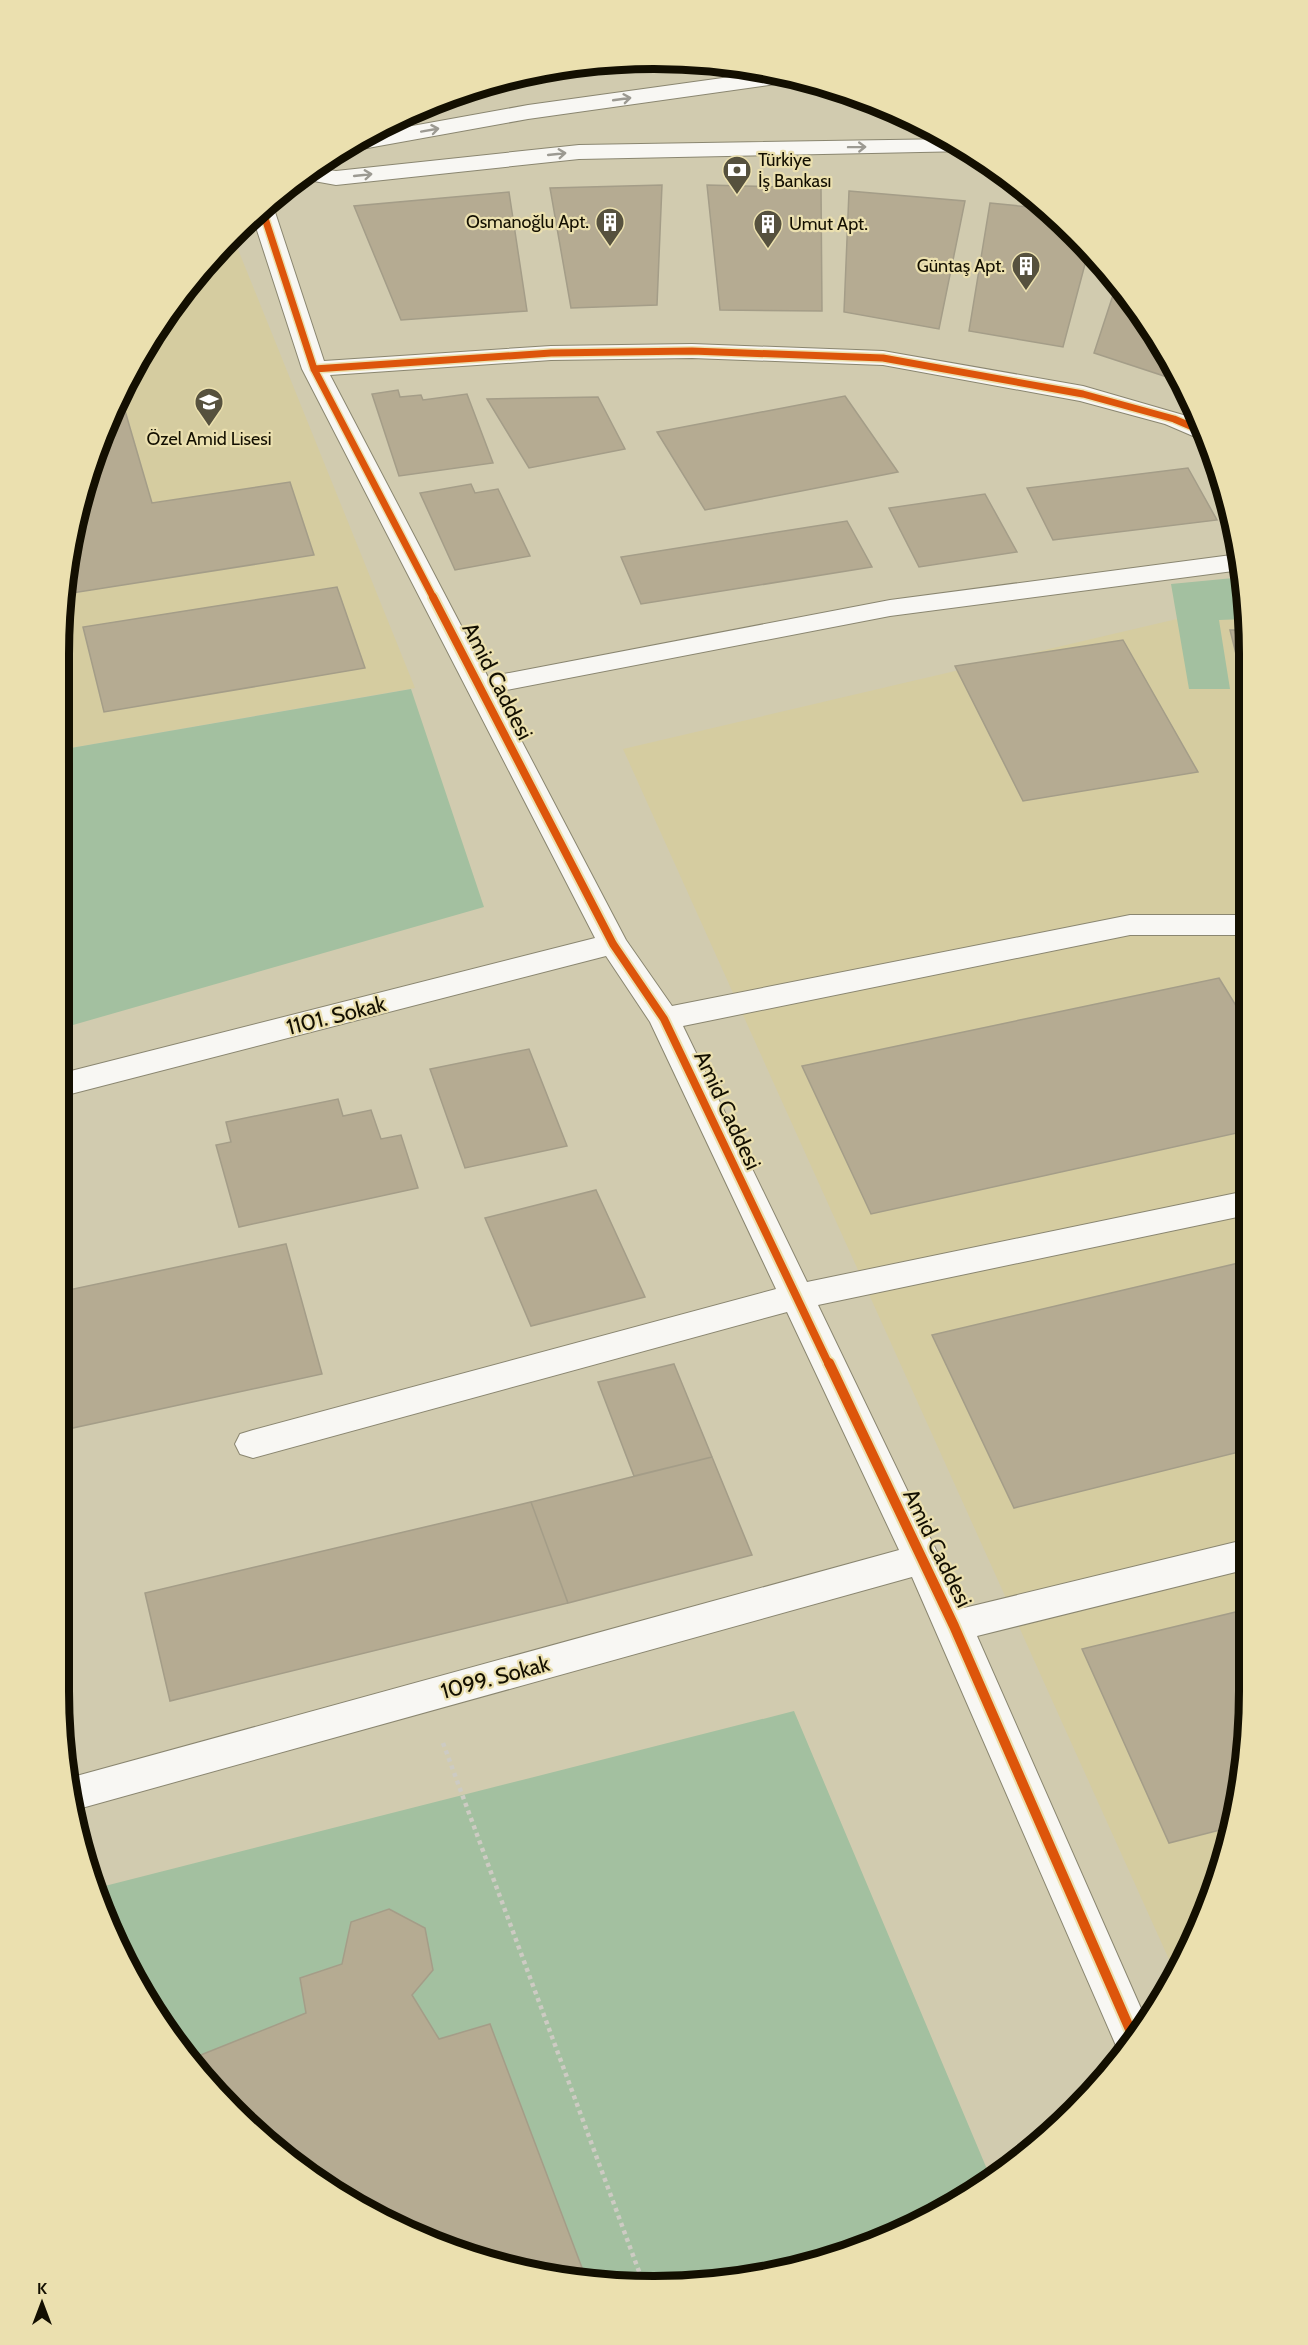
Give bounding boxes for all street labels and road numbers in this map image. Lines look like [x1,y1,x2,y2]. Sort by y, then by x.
street label: Amid Caddesi [456,618,539,744]
street label: 1101. Sokak [284,990,389,1041]
street label: Amid Caddesi [688,1046,767,1174]
street label: Amid Caddesi [897,1485,978,1612]
street label: 1099. Sokak [438,1650,553,1705]

